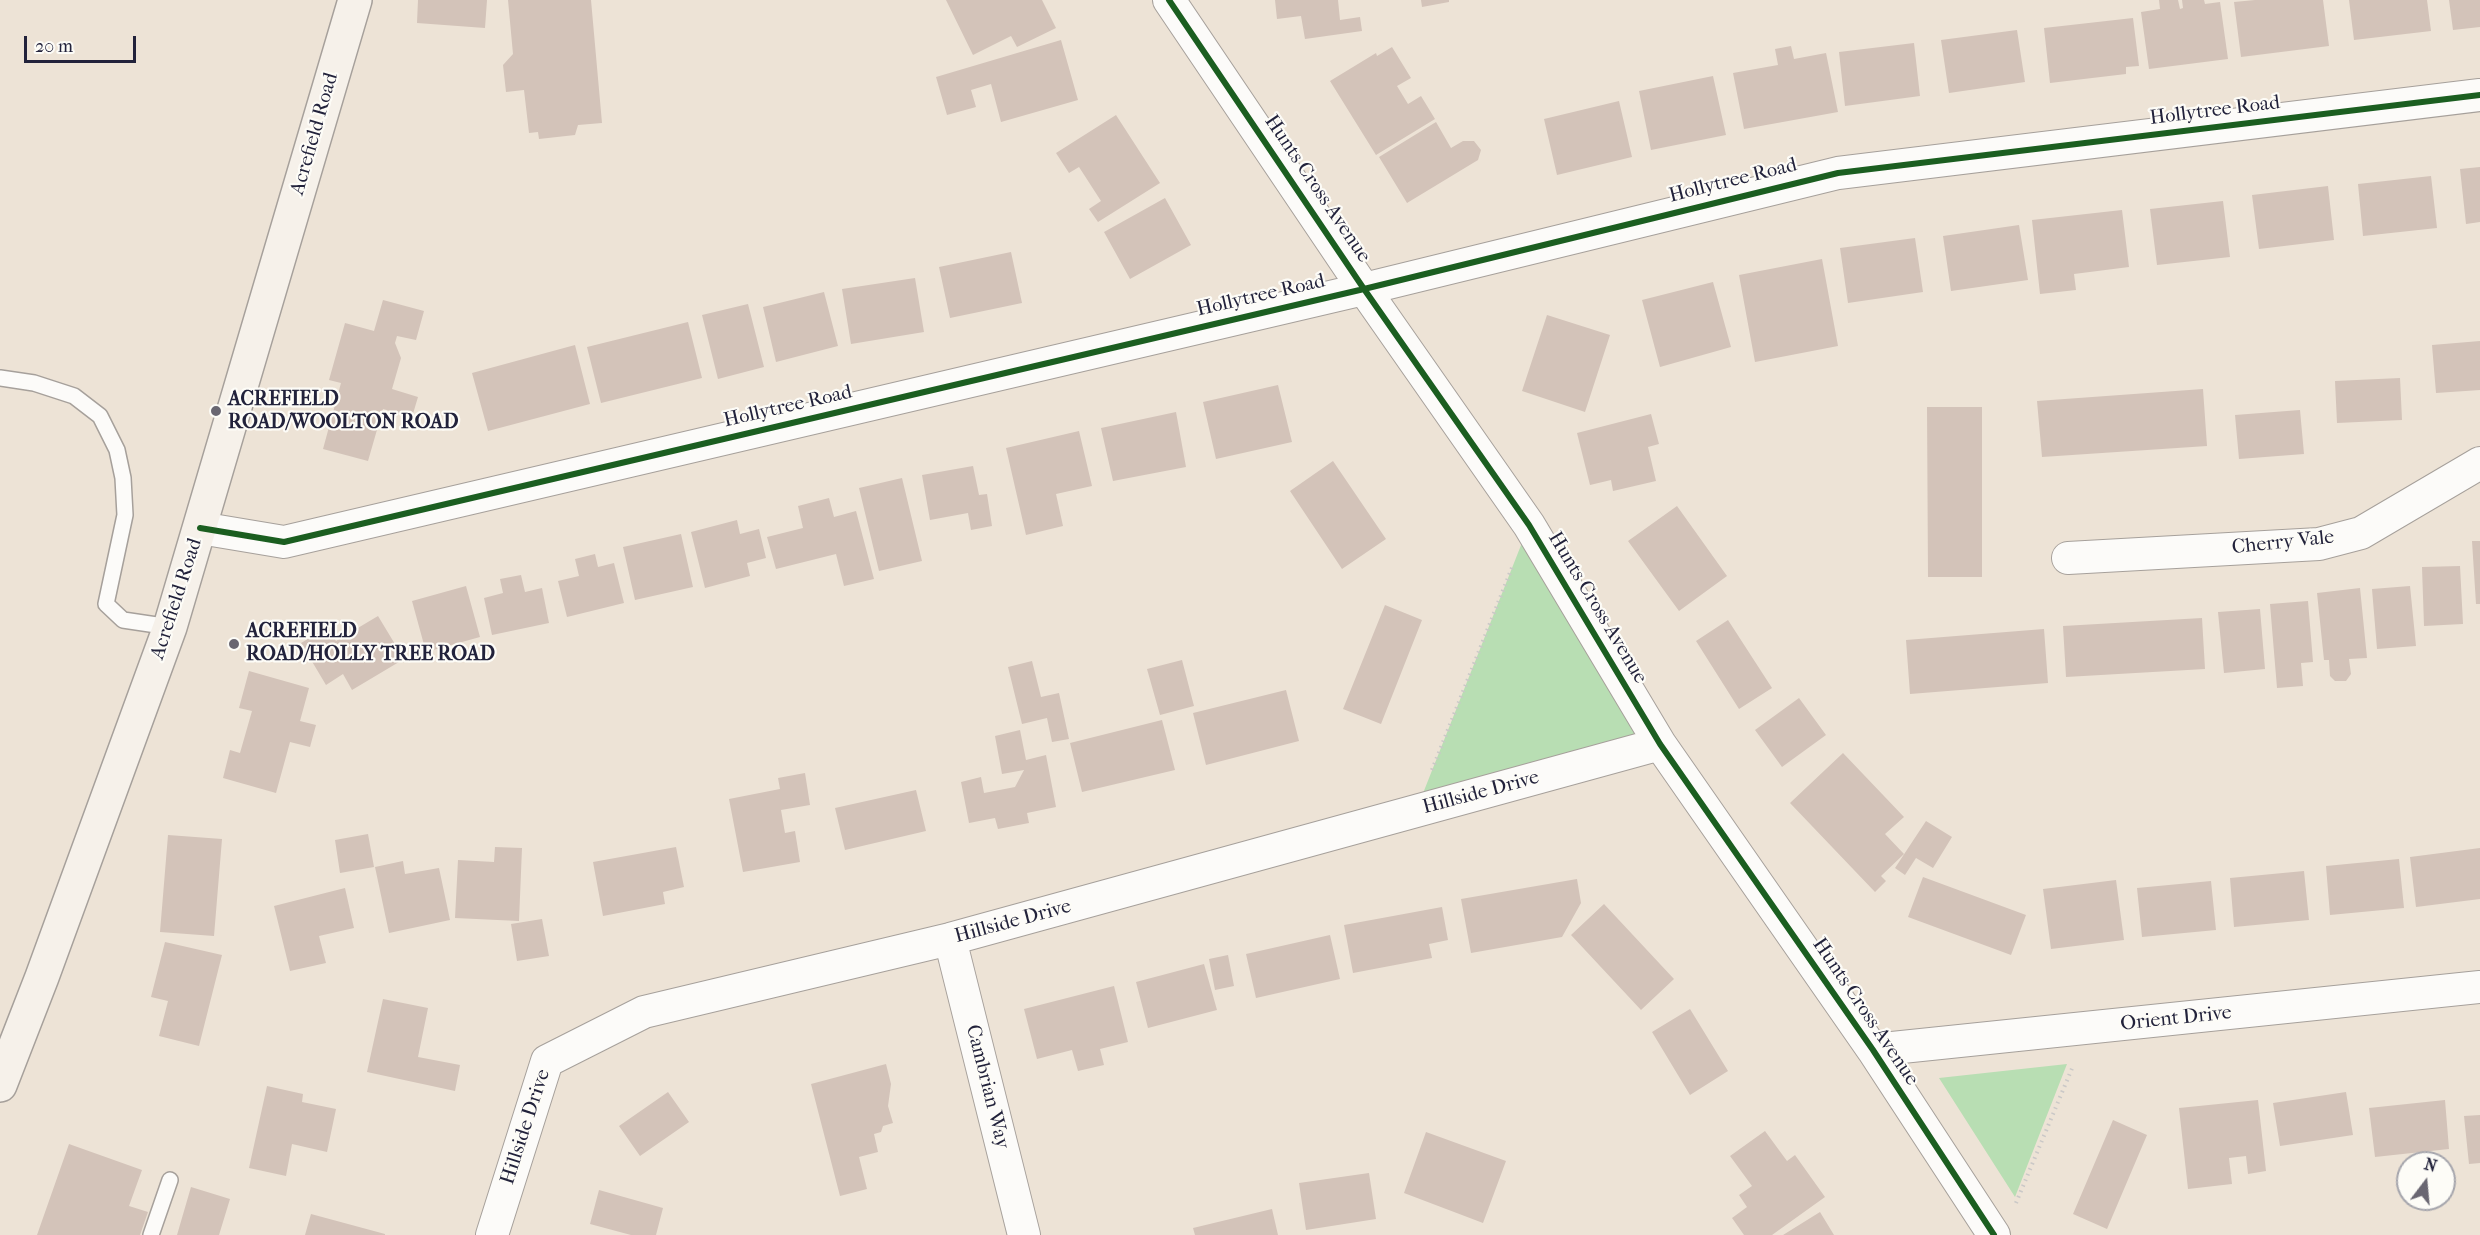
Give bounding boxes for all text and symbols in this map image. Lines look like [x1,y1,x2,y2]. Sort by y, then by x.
scale bar [27,24,140,62]
text: 20 m [35,36,73,57]
street label: Acrefield Road [286,70,344,198]
street label: Hollytree Road [2149,91,2281,131]
street label: Hunts Cross Avenue [1259,111,1375,267]
street label: Hollytree Road [1667,154,1799,208]
street label: Hollytree Road [1194,270,1328,322]
street label: Hollytree Road [721,381,855,433]
place label: ACREFIELD ROAD/WOOLTON ROAD [228,388,458,435]
marker: ACREFIELD ROAD/WOOLTON ROAD [209,404,223,418]
street label: Cherry Vale [2231,526,2335,560]
street label: Hunts Cross Avenue [1542,528,1652,688]
street label: Acrefield Road [146,535,208,663]
place label: ACREFIELD ROAD/HOLLY TREE ROAD [246,620,495,667]
marker: ACREFIELD ROAD/HOLLY TREE ROAD [227,637,241,651]
street label: Hillside Drive [1420,766,1542,820]
street label: Hillside Drive [952,895,1074,949]
street label: Hunts Cross Avenue [1807,934,1923,1090]
street label: Orient Drive [2119,1001,2233,1037]
street label: Cambrian Way [960,1022,1014,1152]
street label: Hillside Drive [496,1066,556,1188]
north arrow [2396,1151,2456,1211]
text: N [2422,1154,2439,1176]

